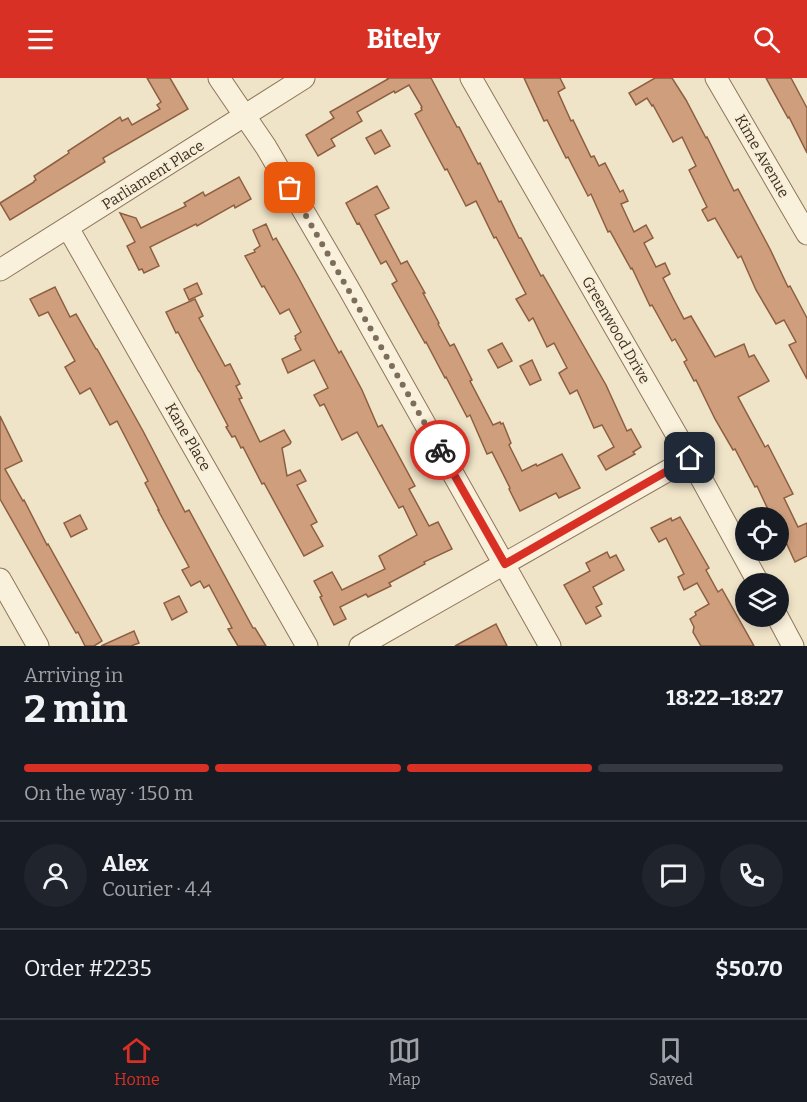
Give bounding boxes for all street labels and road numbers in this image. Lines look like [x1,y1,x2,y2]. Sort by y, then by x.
street label: Kime Avenue [731,111,793,201]
street label: Parliament Place [99,136,207,214]
street label: Greenwood Drive [578,273,654,387]
street label: Kane Place [161,400,215,474]

